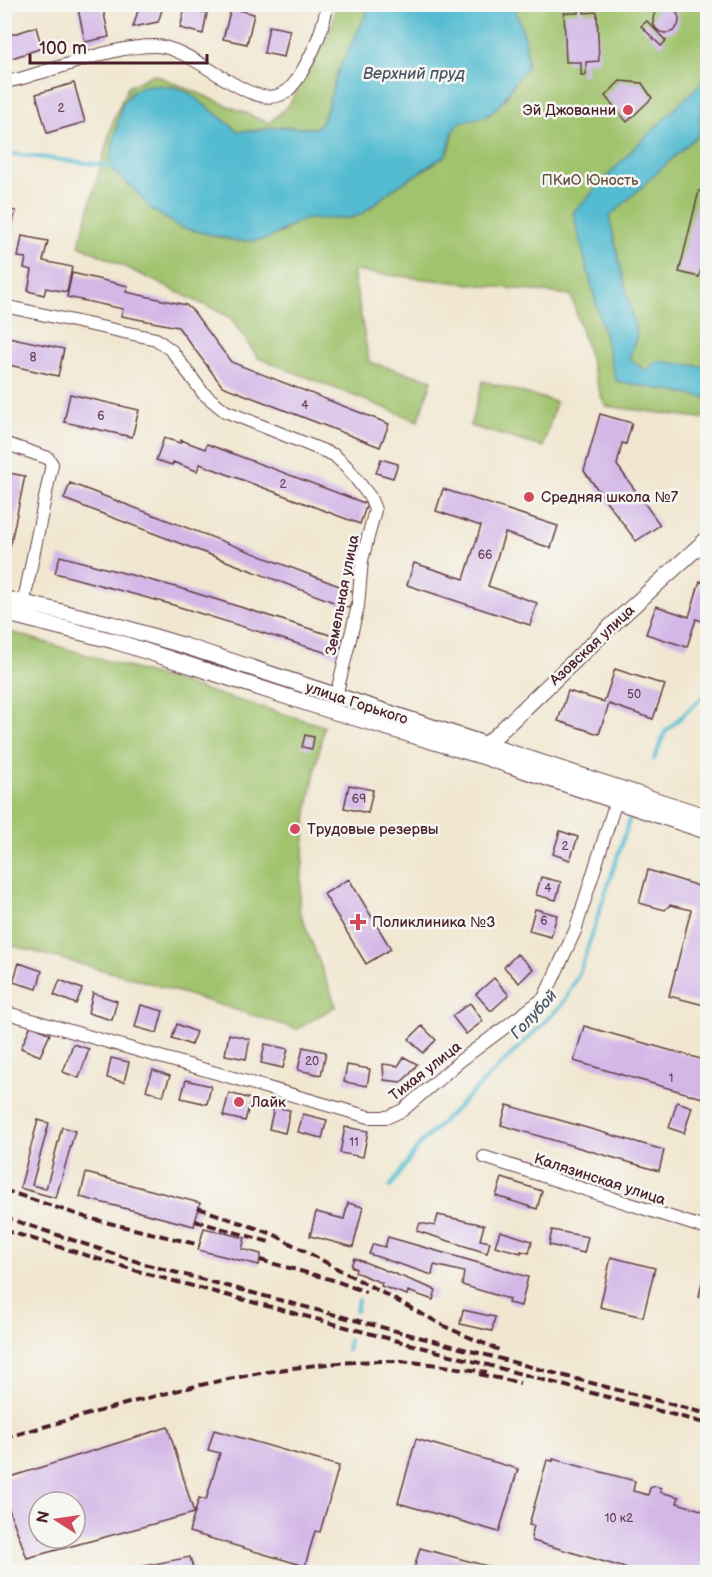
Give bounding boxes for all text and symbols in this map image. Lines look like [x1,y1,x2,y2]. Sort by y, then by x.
scale bar [30,27,207,65]
text: 100 m [39,38,87,59]
water label: Верхний пруд [363,65,465,84]
house number: 2 [57,101,65,116]
place label: Эй Джованни [523,101,616,120]
marker: Эй Джованни [621,103,635,117]
park label: ПКиО Юность [542,171,639,190]
house number: 8 [30,350,37,365]
house number: 4 [301,398,309,413]
house number: 6 [97,409,105,424]
house number: 2 [279,477,287,492]
place label: Средняя школа №7 [541,488,679,507]
marker: Средняя школа №7 [522,490,536,504]
street label: Земельная улица [321,533,364,657]
house number: 66 [478,548,492,563]
street label: Азовская улица [545,601,639,690]
street label: улица Горького [303,678,411,729]
house number: 50 [627,687,641,702]
house number: 69 [352,792,366,807]
place label: Трудовые резервы [307,820,439,839]
marker: Трудовые резервы [288,822,302,836]
house number: 2 [561,839,569,854]
house number: 4 [544,881,552,896]
marker: Поликлиника №3 [349,913,367,931]
place label: Поликлиника №3 [372,913,496,932]
house number: 6 [540,914,548,929]
water label: Голубой [507,987,561,1043]
street label: Тихая улица [385,1037,465,1105]
house number: 20 [305,1054,319,1069]
house number: 1 [669,1071,673,1086]
place label: Лайк [250,1093,286,1112]
marker: Лайк [232,1095,246,1109]
house number: 11 [349,1135,359,1150]
street label: Калязинская улица [532,1149,668,1210]
north arrow [27,1490,87,1550]
text: N [33,1509,54,1525]
house number: 10 к2 [605,1511,633,1526]

